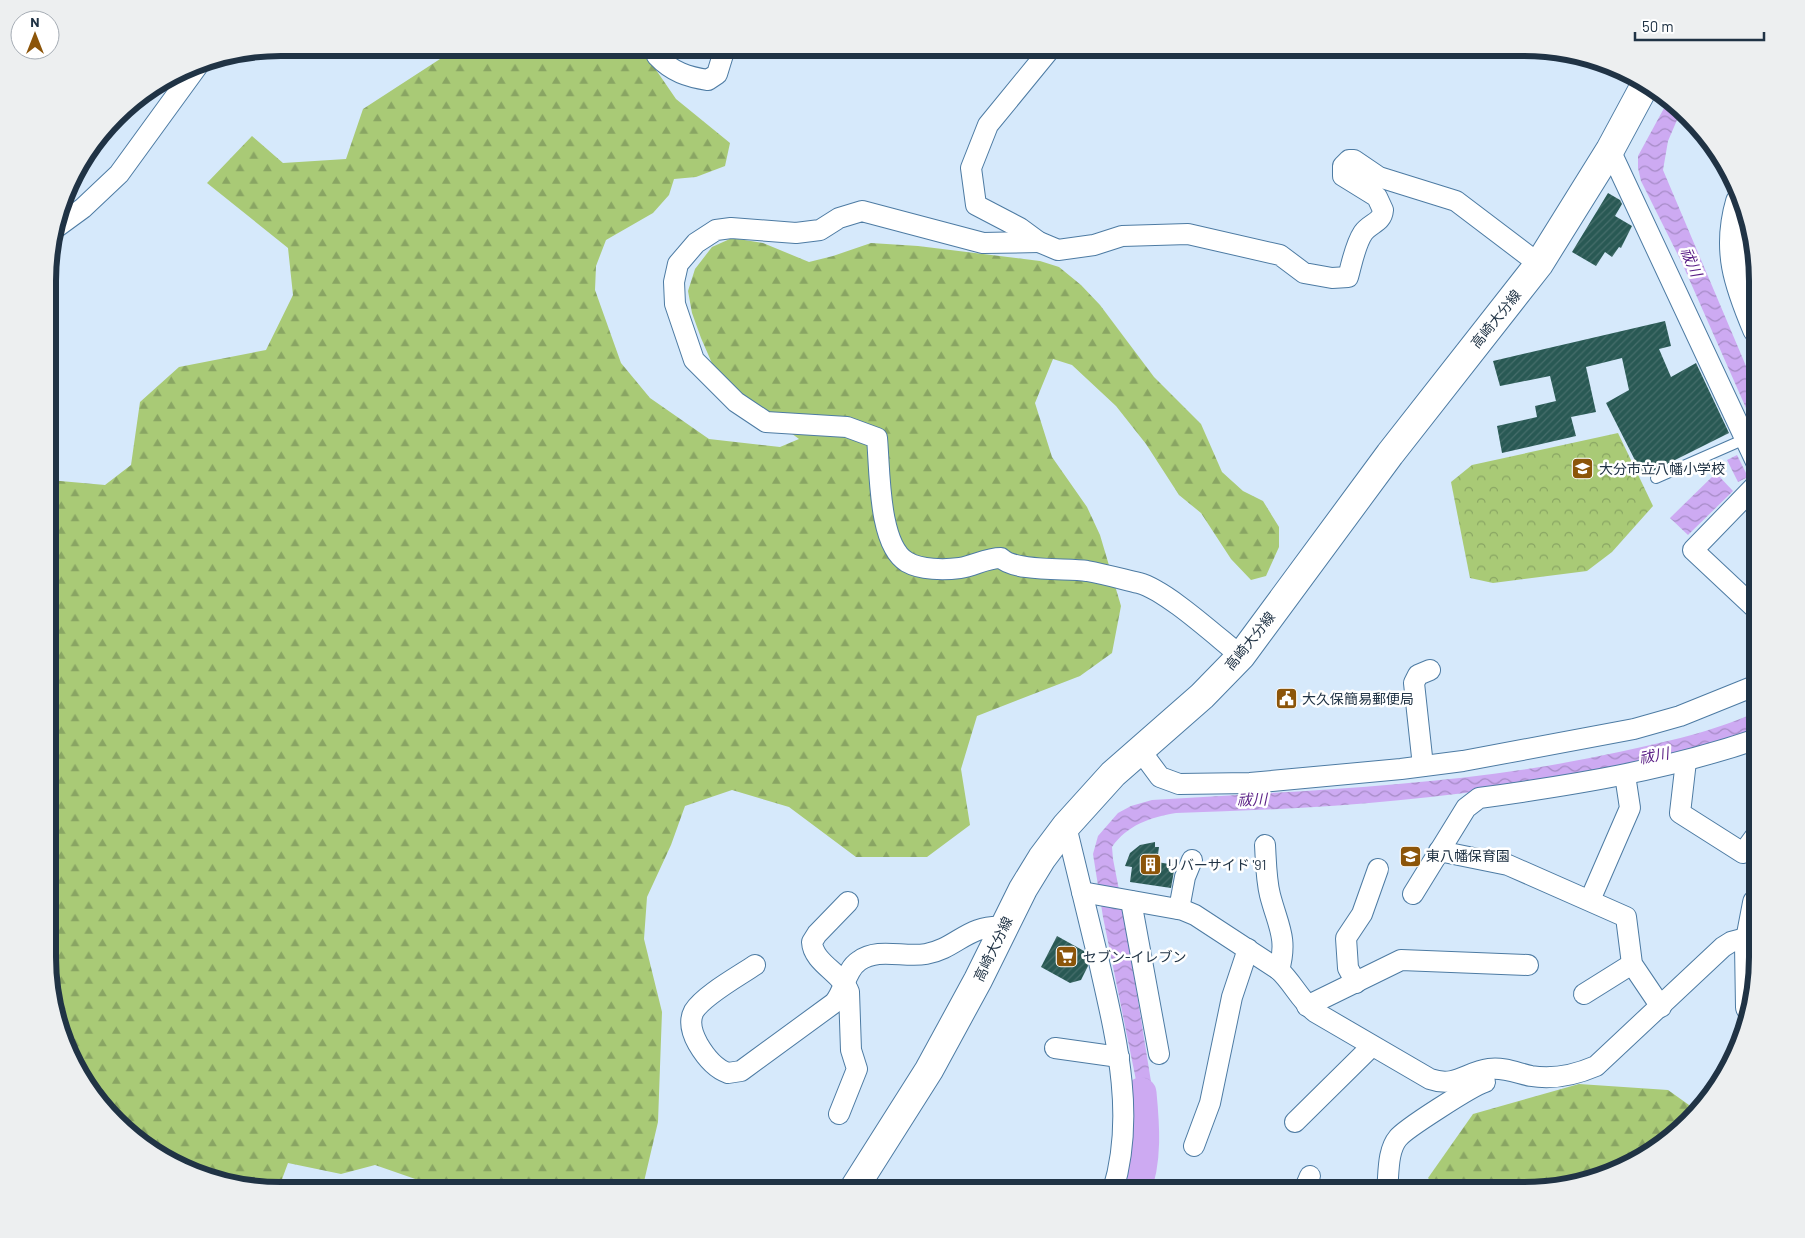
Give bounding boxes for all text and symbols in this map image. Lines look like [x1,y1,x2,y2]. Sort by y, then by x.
north arrow [10,10,60,60]
scale bar [1635,10,1764,42]
text: N [30,13,40,30]
text: 50 m [1642,17,1674,35]
water label: 祓川 [1678,244,1707,281]
street label: 高崎大分線 [1467,286,1524,351]
school or university icon: 大分市立八幡小学校 [1571,457,1595,481]
place label: 大分市立八幡小学校 [1599,460,1725,477]
street label: 高崎大分線 [1221,608,1278,673]
public building icon: 大久保簡易郵便局 [1274,687,1298,711]
place label: 大久保簡易郵便局 [1302,690,1414,707]
water label: 祓川 [1637,743,1672,767]
water label: 祓川 [1237,789,1269,809]
school or university icon: 東八幡保育園 [1398,844,1422,868]
place label: 東八幡保育園 [1426,847,1510,864]
building icon: リバーサイド '91 [1138,853,1162,877]
place label: リバーサイド '91 [1166,856,1266,873]
street label: 高崎大分線 [970,914,1016,984]
supermarket icon: セブン-イレブン [1055,945,1079,969]
place label: セブン-イレブン [1083,948,1187,965]

